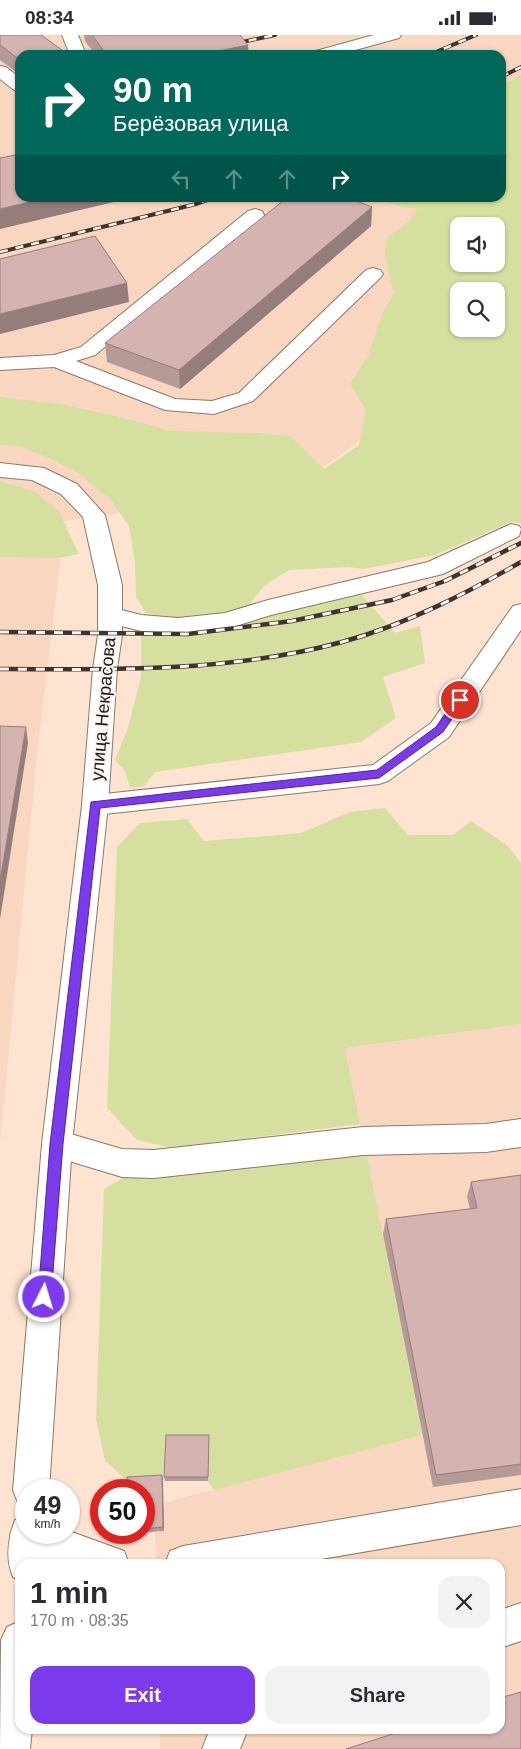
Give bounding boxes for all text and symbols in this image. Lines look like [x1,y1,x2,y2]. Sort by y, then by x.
text: 08:34 [25,7,74,28]
icon: right [30,70,95,135]
text: 90 m [113,70,193,109]
text: Берёзовая улица [113,111,288,136]
icon: left [167,165,195,193]
icon: ahead [220,165,248,193]
icon: ahead [273,165,301,193]
icon: right [326,165,354,193]
map controls [450,217,505,337]
button: sound [450,217,505,272]
button: search [450,282,505,337]
street label: улица Некрасова [87,635,119,782]
pin [439,679,481,721]
icon: arrive [446,686,474,714]
position arrow [17,1270,69,1322]
speed limit sign: 50 [90,1479,155,1544]
text: 49 [34,1491,61,1519]
text: km/h [34,1517,61,1531]
text: 1 min [30,1576,108,1609]
button: close [438,1576,490,1628]
text: 170 m · 08:35 [30,1612,129,1629]
button: Exit [30,1666,255,1724]
button: Share [265,1666,490,1724]

